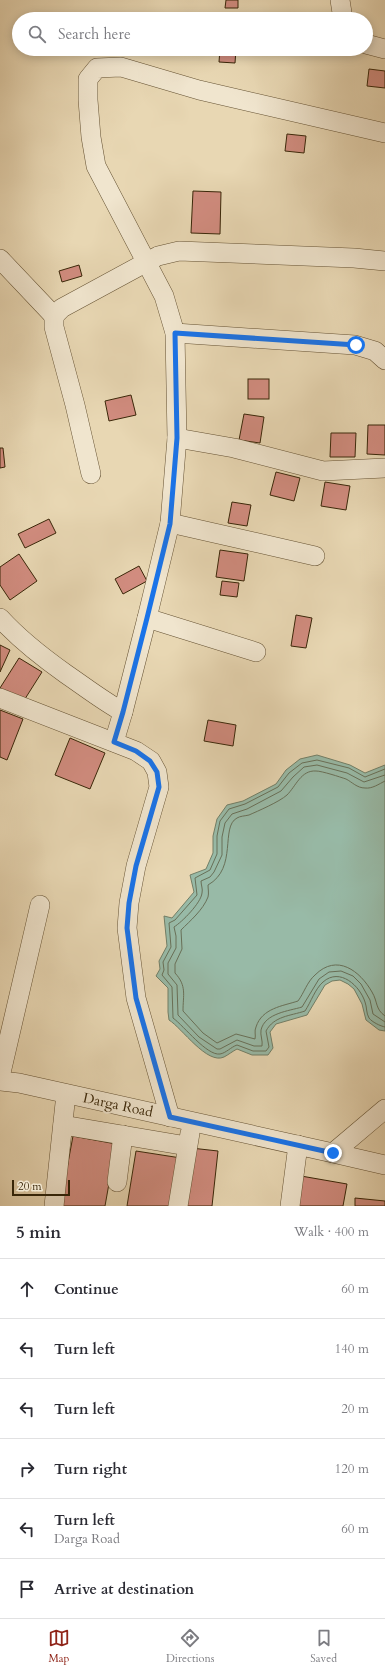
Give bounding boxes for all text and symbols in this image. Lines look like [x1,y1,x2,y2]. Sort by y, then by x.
search box [12,12,373,56]
icon: search [26,23,48,45]
text: Search here [58,24,131,44]
route start [347,336,365,354]
street label: Darga Road [81,1088,155,1122]
route end [324,1144,342,1162]
scale bar [12,1178,70,1197]
text: 20 m [18,1179,42,1194]
text: 5 min [16,1221,61,1244]
text: Walk · 400 m [294,1223,369,1241]
icon: ahead [16,1278,38,1300]
text: Continue [54,1279,119,1299]
text: 60 m [341,1280,369,1298]
icon: left [16,1338,38,1360]
text: Turn left [54,1339,115,1359]
text: 140 m [335,1340,369,1358]
icon: left [16,1398,38,1420]
text: Turn left [54,1399,115,1419]
text: 20 m [341,1400,369,1418]
icon: right [16,1458,38,1480]
text: Turn right [54,1459,127,1479]
text: 120 m [335,1460,369,1478]
text: Turn left [54,1510,115,1530]
icon: left [16,1518,38,1540]
text: 60 m [341,1520,369,1538]
text: Darga Road [54,1530,120,1548]
icon: arrive [16,1578,38,1600]
text: Arrive at destination [54,1579,194,1599]
tab: Map [48,1627,70,1666]
tab: Directions [166,1627,214,1666]
tab: Saved [310,1627,337,1666]

